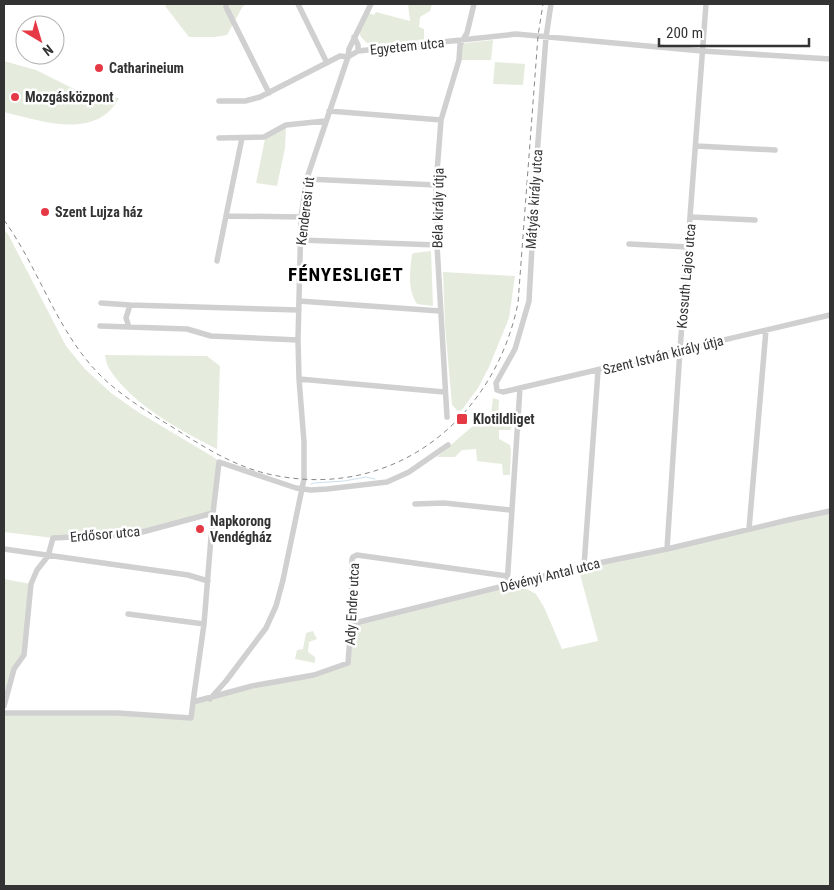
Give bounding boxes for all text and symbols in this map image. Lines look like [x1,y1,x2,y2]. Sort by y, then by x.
north arrow [15,15,65,65]
scale bar [659,15,809,47]
text: 200 m [666,24,703,42]
street label: Egyetem utca [369,34,445,58]
text: N [40,41,56,59]
place label: Catharineium [109,60,184,76]
marker: Catharineium [93,62,105,74]
place label: Mozgásközpont [25,89,114,105]
marker: Mozgásközpont [9,91,21,103]
street label: Mátyás király utca [523,149,545,249]
street label: Béla király útja [429,168,447,248]
street label: Kenderesi út [293,176,317,246]
place label: Szent Lujza ház [55,204,143,220]
marker: Szent Lujza ház [39,206,51,218]
street label: Kossuth Lajos utca [673,223,699,329]
district label: FÉNYESLIGET [288,263,404,286]
street label: Szent István király útja [601,332,725,378]
place label: Klotildliget [473,411,535,427]
marker: Klotildliget [455,412,469,426]
place label: Napkorong Vendégház [210,513,272,545]
street label: Erdősor utca [69,523,141,545]
marker: Napkorong Vendégház [194,523,206,535]
street label: Dévényi Antal utca [498,555,602,595]
street label: Ady Endre utca [342,562,362,646]

